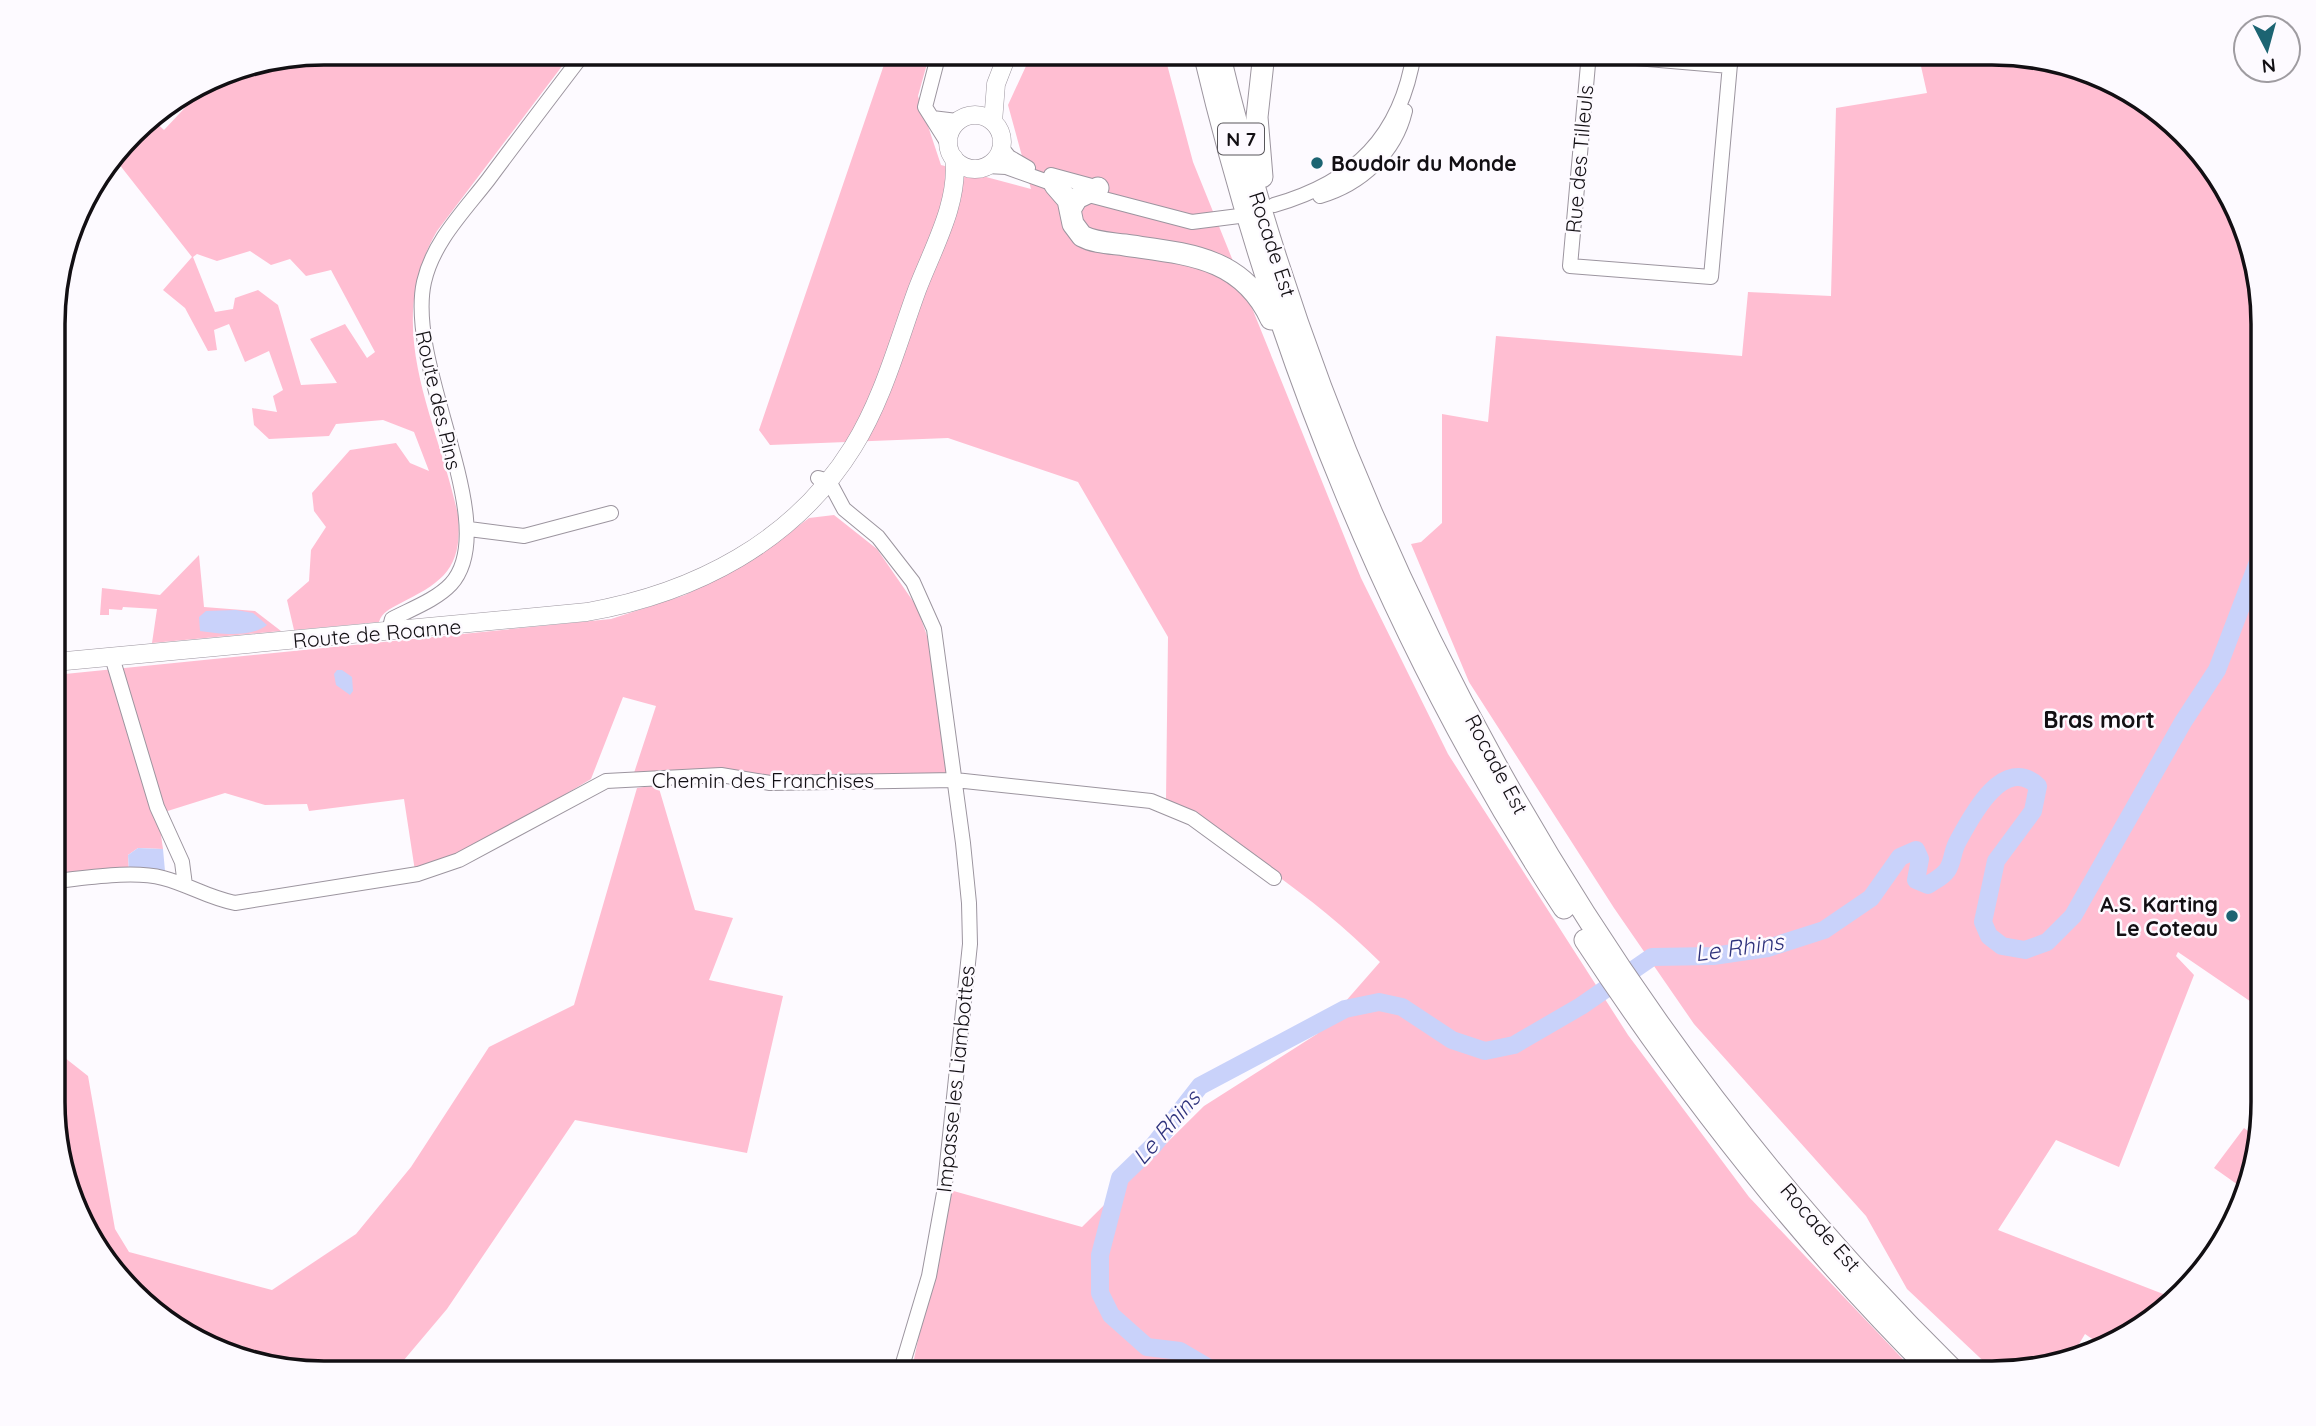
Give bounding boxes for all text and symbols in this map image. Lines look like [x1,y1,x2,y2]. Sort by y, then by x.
north arrow [2232,14,2302,84]
text: N [2261,53,2277,79]
street label: Rue des Tilleuls [1560,84,1598,234]
road number: N 7 [1218,124,1264,154]
place label: Boudoir du Monde [1331,150,1517,176]
marker: Boudoir du Monde [1309,155,1325,171]
street label: Rocade Est [1244,188,1302,300]
street label: Route des Pins [410,328,468,472]
street label: Route de Roanne [292,613,462,653]
district label: Bras mort [2043,705,2155,734]
street label: Rocade Est [1460,710,1534,818]
street label: Chemin des Franchises [652,767,874,793]
place label: A.S. Karting Le Coteau [2100,891,2218,941]
marker: A.S. Karting Le Coteau [2224,908,2240,924]
water label: Le Rhins [1693,926,1787,968]
street label: Impasse les Liambottes [930,964,980,1194]
water label: Le Rhins [1126,1082,1208,1170]
street label: Rocade Est [1775,1177,1867,1277]

